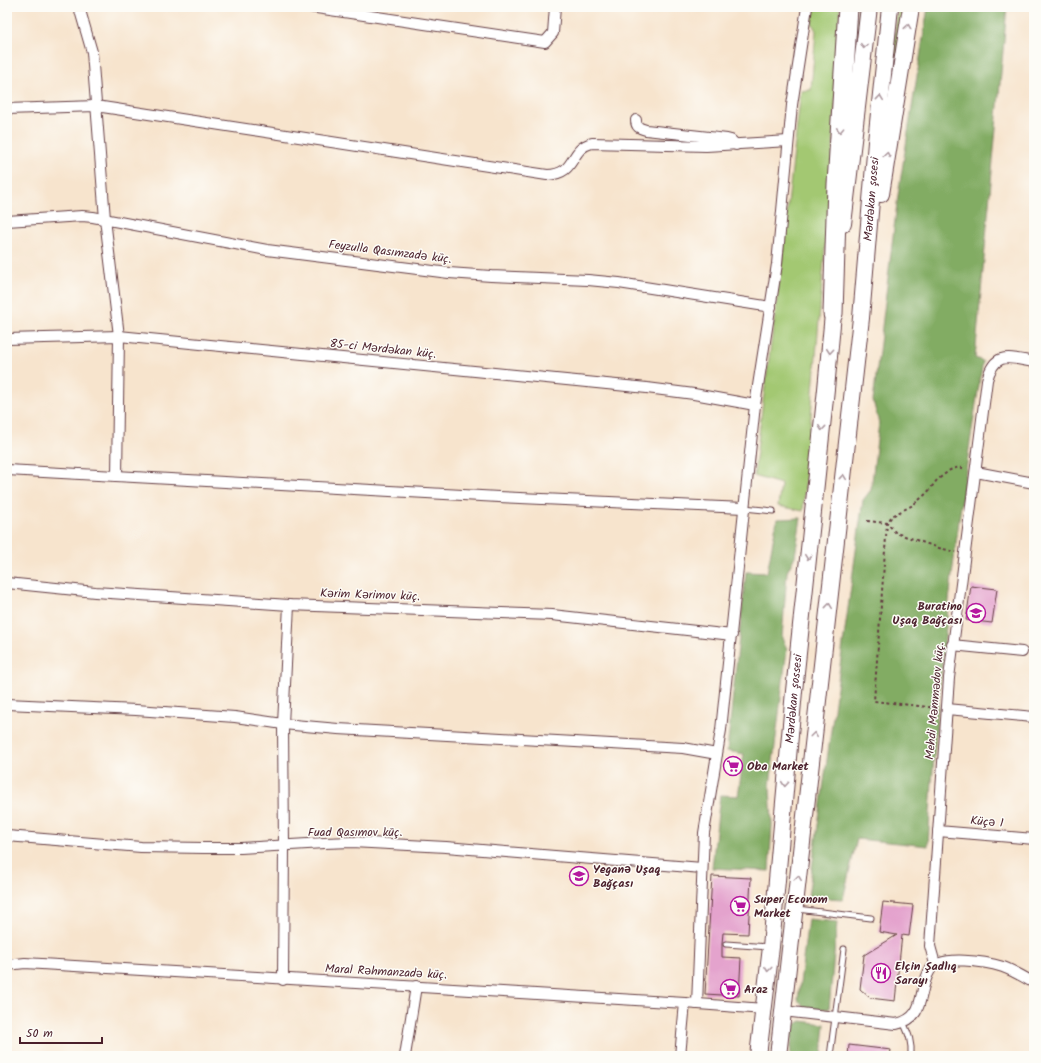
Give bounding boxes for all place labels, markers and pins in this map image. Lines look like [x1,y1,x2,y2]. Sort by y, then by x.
place label: Buratino Uşaq Bağçası [892,597,963,630]
school or university icon: Buratino Uşaq Bağçası [965,602,987,624]
supermarket icon: Oba Market [722,755,744,777]
place label: Oba Market [747,757,809,776]
place label: Yeganə Uşaq Bağçası [593,860,661,893]
school or university icon: Yeganə Uşaq Bağçası [568,865,590,887]
place label: Super Econom Market [754,890,828,923]
supermarket icon: Super Econom Market [729,895,751,917]
place label: Elçin Şadlıq Sarayı [895,957,957,990]
restaurant icon: Elçin Şadlıq Sarayı [870,962,892,984]
supermarket icon: Araz [719,978,741,1000]
place label: Araz [744,980,768,999]

